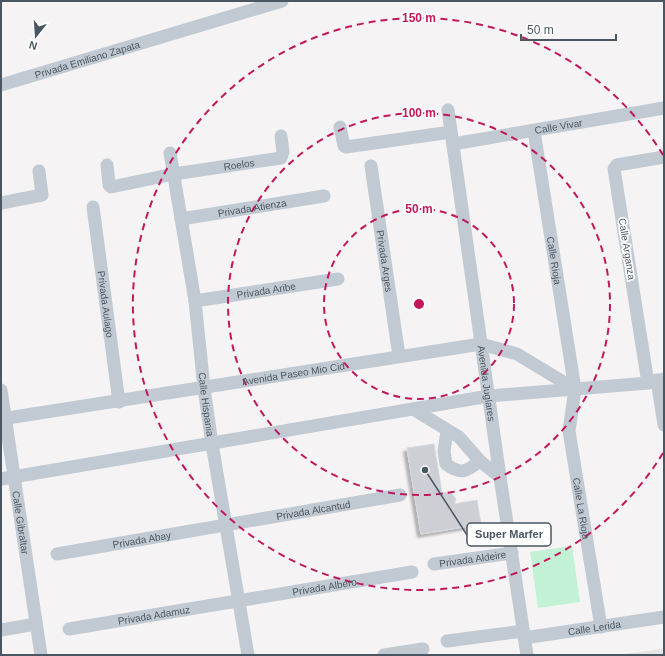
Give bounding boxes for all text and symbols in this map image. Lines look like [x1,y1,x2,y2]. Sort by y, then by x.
text: 150 m [402,11,436,25]
north arrow [16,16,56,56]
scale bar [521,16,616,42]
text: 50 m [527,23,554,37]
street label: Privada Emiliano Zapata [33,38,141,80]
text: N [27,39,39,52]
text: 100 m [402,106,436,120]
street label: Calle Vivar [534,116,584,135]
street label: Roelos [223,157,255,172]
street label: Privada Atienza [217,197,288,219]
text: 50 m [405,202,433,216]
street label: Calle Arganza [617,217,637,281]
street label: Privada Arges [375,229,395,293]
street label: Calle Rioja [545,236,564,286]
street label: Privada Aulago [96,270,116,339]
street label: Privada Aribe [236,280,297,300]
centre of rings [412,297,426,311]
street label: Avenida Juglares [476,345,498,422]
street label: Avenida Paseo Mio Cid [241,360,346,387]
street label: Calle Hispania [197,372,216,437]
street label: Calle La Rioja [571,477,592,540]
street label: Calle Gibraltar [11,490,31,556]
street label: Privada Alcantud [275,498,351,522]
callout: Super Marfer [467,523,551,546]
text: Super Marfer [475,528,544,540]
street label: Privada Abay [112,529,172,550]
street label: Privada Aldeire [439,548,507,569]
street label: Privada Albero [291,576,358,597]
street label: Privada Adamuz [117,604,191,626]
street label: Calle Lerida [567,618,622,637]

